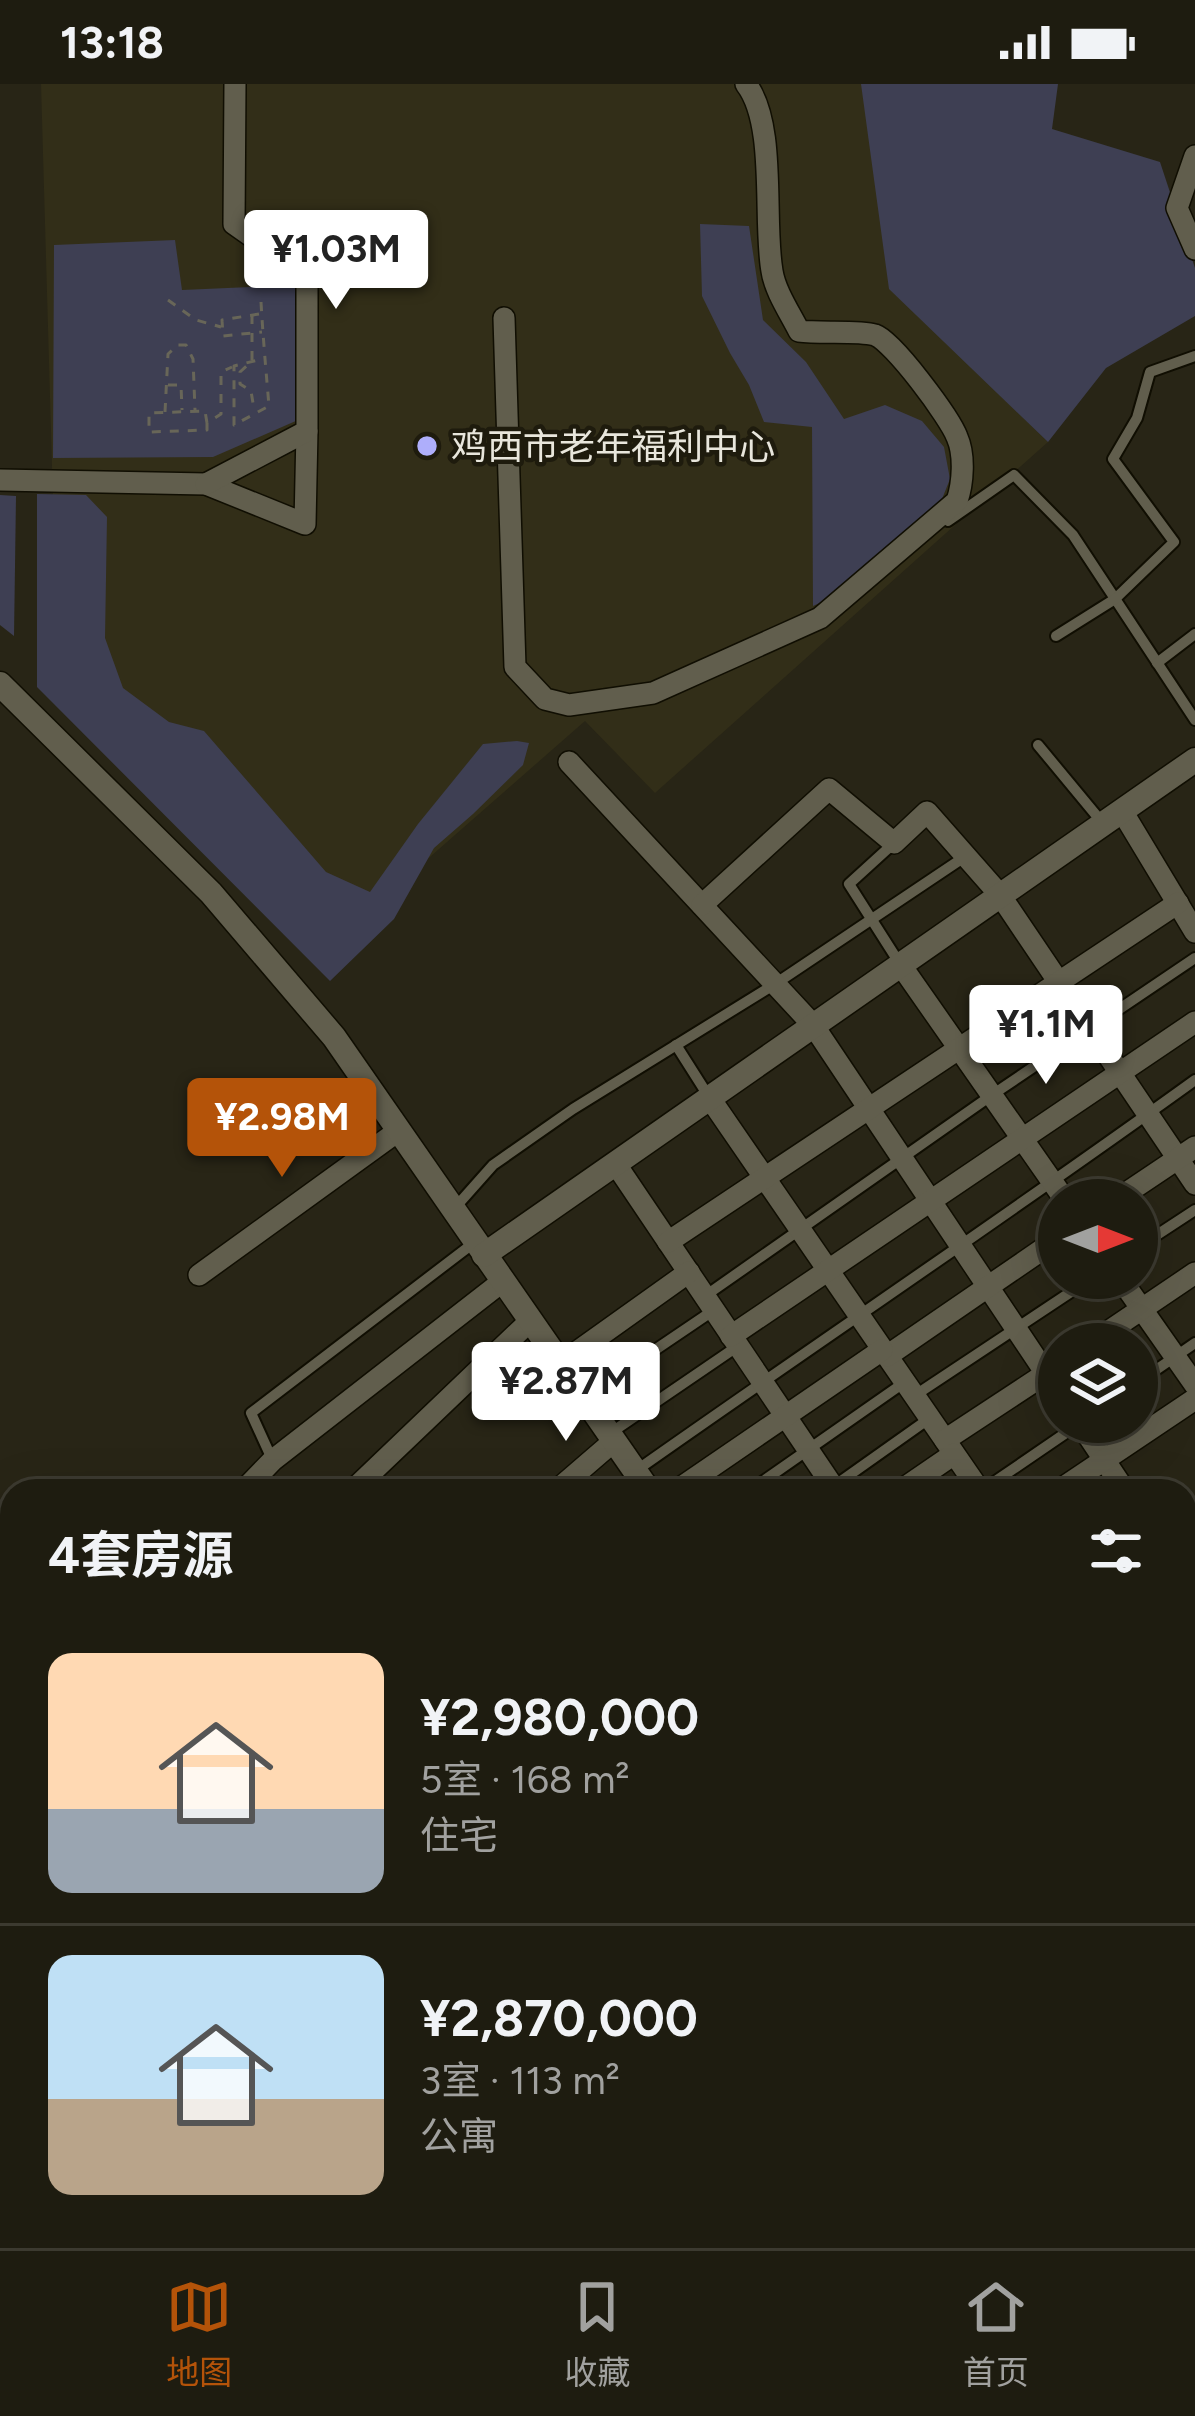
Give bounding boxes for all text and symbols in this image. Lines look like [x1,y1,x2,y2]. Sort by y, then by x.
text: 13:18 [60,15,164,69]
pin: ¥1.03M [238,210,434,312]
text: ¥1.03M [271,225,401,272]
place label: 鸡西市老年福利中心 [451,425,775,468]
marker: 鸡西市老年福利中心 [414,433,440,459]
pin: ¥1.1M [962,985,1130,1087]
text: ¥1.1M [996,1000,1096,1047]
pin: ¥2.98M [184,1078,380,1180]
text: ¥2.98M [214,1093,350,1140]
north arrow [1038,1179,1158,1299]
map controls [1038,1179,1158,1443]
button: layers [1038,1323,1158,1443]
pin: ¥2.87M [468,1342,664,1444]
text: ¥2.87M [499,1357,633,1404]
icon: filters [1083,1518,1149,1584]
text: 4套房源 [48,1525,233,1586]
text: ¥2,980,000 [420,1687,699,1748]
icon: home [144,1701,288,1845]
text: 5室 · 168 m² [420,1756,630,1803]
text: 住宅 [420,1812,498,1859]
text: ¥2,870,000 [420,1988,698,2049]
icon: home [144,2003,288,2147]
text: 3室 · 113 m² [420,2057,620,2104]
text: 公寓 [420,2113,498,2160]
tab: 地图 [166,2274,232,2394]
tab: 收藏 [564,2274,630,2394]
tab: 首页 [963,2274,1029,2394]

